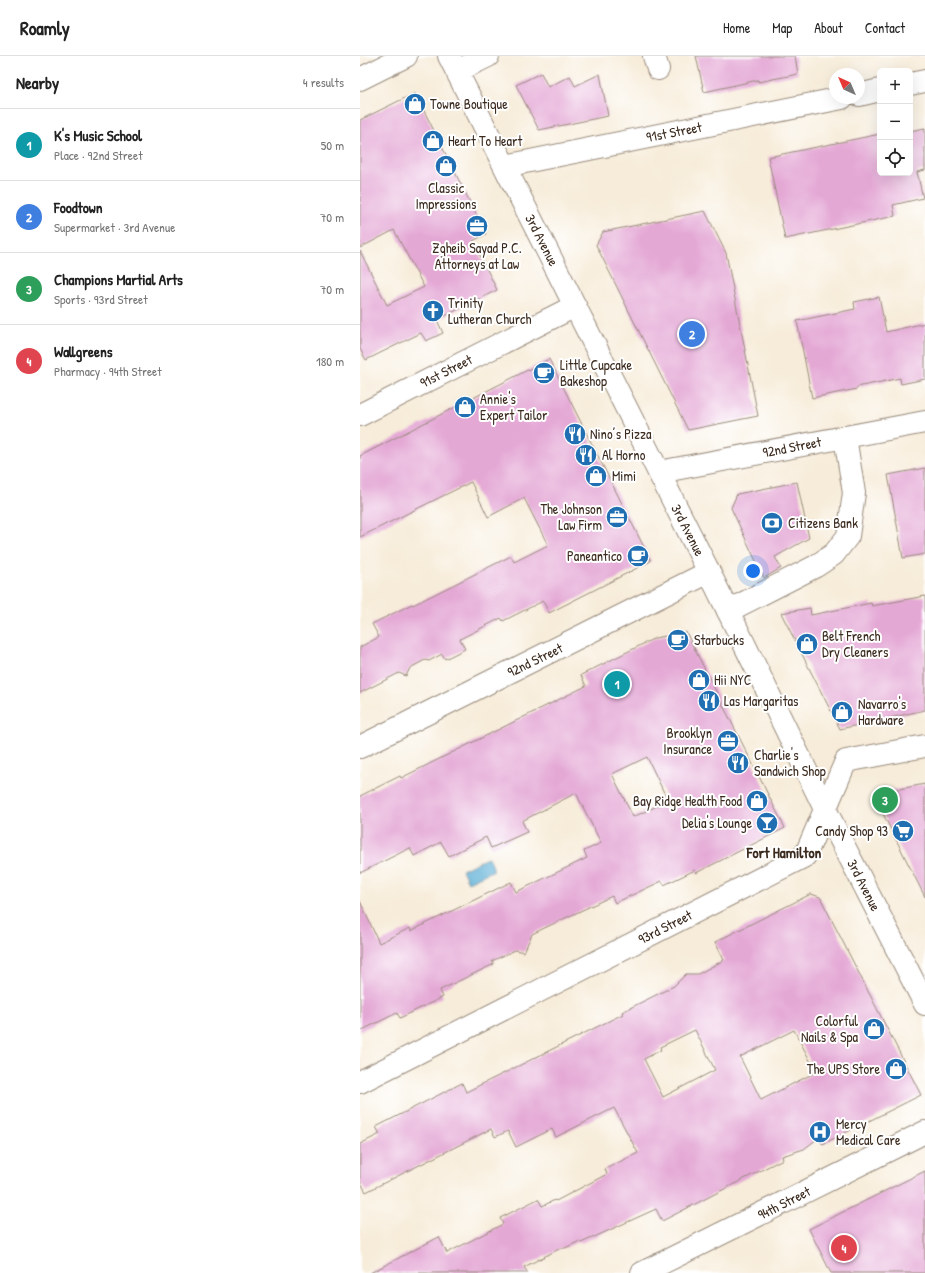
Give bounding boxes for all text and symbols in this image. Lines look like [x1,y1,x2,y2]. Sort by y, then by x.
text: Roamly [20,15,70,41]
text: Home [723,18,750,37]
text: Map [772,18,792,37]
text: About [814,18,843,37]
text: Contact [865,18,905,37]
north arrow [829,68,865,104]
map controls [877,68,913,176]
button: + [877,68,913,104]
text: Nearby [16,71,59,94]
text: 4 results [303,73,344,91]
shop icon: Towne Boutique [402,91,428,117]
place label: Towne Boutique [430,94,508,114]
button: − [877,104,913,140]
street label: 91st Street [644,117,703,146]
text: K's Music School [54,125,142,146]
shop icon: Heart To Heart [420,128,446,154]
place label: Heart To Heart [448,131,522,150]
text: 1 [27,136,31,154]
text: 50 m [321,136,344,154]
button: locate [877,140,913,176]
text: Place · 92nd Street [54,146,143,164]
shop icon: Classic Impressions [433,153,459,179]
place label: Classic Impressions [415,178,477,214]
text: Foodtown [54,197,103,218]
text: 2 [26,208,32,226]
text: 70 m [320,208,344,226]
street label: 3rd Avenue [521,211,564,269]
office icon: Zgheib Sayad P.C. Attorneys at Law [464,213,490,239]
text: Supermarket · 3rd Avenue [54,218,175,236]
place label: Zgheib Sayad P.C. Attorneys at Law [432,238,522,274]
text: Champions Martial Arts [54,269,183,290]
text: 3 [26,280,32,298]
text: 70 m [320,280,344,298]
text: Sports · 93rd Street [54,290,148,308]
place label: Trinity Lutheran Church [448,293,531,328]
church icon: Trinity Lutheran Church [420,298,446,324]
pin: 2 [679,319,705,349]
text: Wallgreens [54,341,113,362]
street label: 91st Street [416,349,475,392]
text: 4 [27,352,31,370]
text: 180 m [316,352,344,370]
place label: Little Cupcake Bakeshop [560,355,632,391]
cafe icon: Little Cupcake Bakeshop [531,360,557,386]
text: Pharmacy · 94th Street [54,362,162,380]
place label: Annie's Expert Tailor [480,389,548,425]
shop icon: Annie's Expert Tailor [452,394,478,420]
restaurant icon: Nino’s Pizza [562,421,588,447]
place label: Nino’s Pizza [590,424,652,443]
street label: 92nd Street [761,431,823,461]
restaurant icon: Al Horno [573,442,599,468]
place label: Al Horno [602,445,646,464]
shop icon: Mimi [583,463,609,489]
place label: Mimi [612,466,636,485]
place label: The Johnson Law Firm [540,499,602,534]
street label: 3rd Avenue [667,501,710,559]
office icon: The Johnson Law Firm [604,504,630,530]
bank icon: Citizens Bank [759,510,785,536]
place label: Citizens Bank [788,513,858,532]
cafe icon: Paneantico [625,543,651,569]
place label: Paneantico [567,546,622,565]
your location [743,561,763,581]
place label: Belt French Dry Cleaners [822,626,888,662]
cafe icon: Starbucks [665,627,691,653]
place label: Starbucks [694,630,744,649]
shop icon: Belt French Dry Cleaners [794,631,820,657]
street label: 92nd Street [504,638,566,681]
shop icon: Hii NYC [686,667,712,693]
pin: 1 [604,669,630,699]
place label: Hii NYC [714,670,752,689]
restaurant icon: Las Margaritas [696,688,722,714]
place label: Las Margaritas [724,691,798,711]
place label: Navarro's Hardware [858,694,906,729]
shop icon: Navarro's Hardware [829,699,855,725]
place label: Brooklyn Insurance [663,723,712,758]
office icon: Brooklyn Insurance [715,728,741,754]
place label: Charlie's Sandwich Shop [754,745,826,781]
restaurant icon: Charlie's Sandwich Shop [725,750,751,776]
pin: 3 [872,785,898,815]
shop icon: Bay Ridge Health Food [744,788,770,814]
place label: Bay Ridge Health Food [633,791,743,811]
bar icon: Delia's Lounge [754,810,780,836]
place label: Delia's Lounge [682,813,752,833]
supermarket icon: Candy Shop 93 [890,818,916,844]
place label: Candy Shop 93 [815,821,888,841]
district label: Fort Hamilton [746,842,821,863]
street label: 3rd Avenue [843,856,886,914]
street label: 93rd Street [635,905,695,948]
place label: Colorful Nails & Spa [801,1011,859,1047]
shop icon: Colorful Nails & Spa [861,1016,887,1042]
shop icon: The UPS Store [883,1056,909,1082]
place label: The UPS Store [807,1059,880,1078]
place label: Mercy Medical Care [836,1114,901,1149]
hospital icon: Mercy Medical Care [807,1119,833,1145]
street label: 94th Street [754,1181,814,1224]
pin: 4 [831,1233,857,1263]

